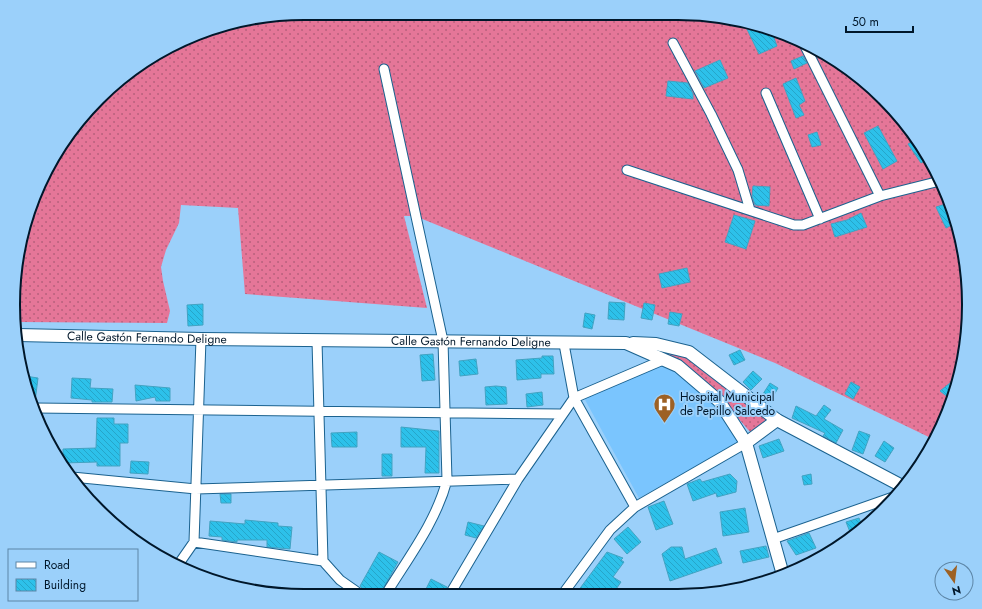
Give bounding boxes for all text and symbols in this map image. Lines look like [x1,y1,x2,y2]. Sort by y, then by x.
scale bar [846,8,913,34]
text: 50 m [852,13,879,31]
street label: Calle Gastón Fernando Deligne [67,327,227,348]
street label: Calle Gastón Fernando Deligne [391,332,551,351]
place label: Hospital Municipal de Pepillo Salcedo [680,388,776,420]
hospital icon: Hospital Municipal de Pepillo Salcedo [652,391,678,424]
legend [8,549,138,601]
text: Road [44,556,70,574]
north arrow [934,561,974,601]
text: Building [44,576,86,594]
text: N [950,582,963,600]

